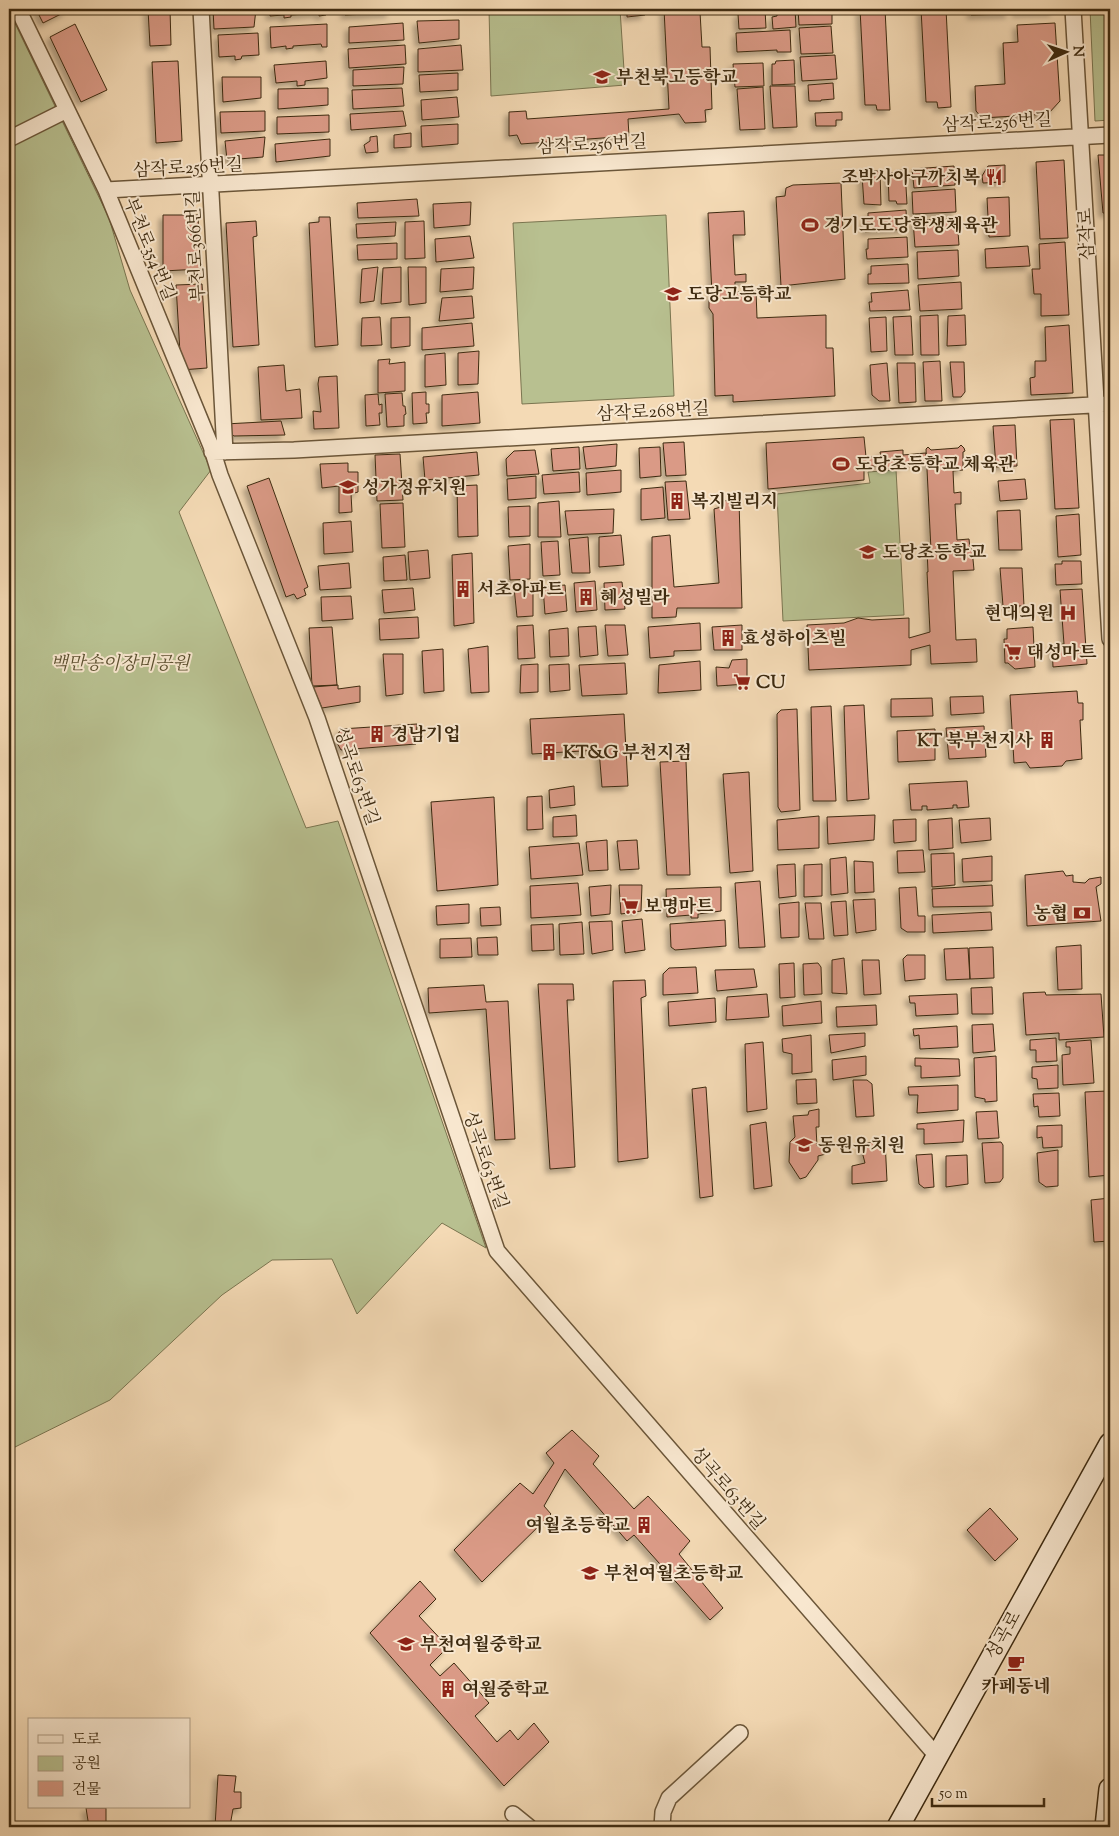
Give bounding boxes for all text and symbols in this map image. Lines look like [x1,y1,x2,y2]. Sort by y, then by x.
north arrow [1042,28,1092,78]
text: N [1067,45,1087,58]
place label: 부천북고등학교 [616,66,738,92]
school or university icon: 부천북고등학교 [592,67,612,87]
street label: 삼작로256번길 [941,108,1053,140]
street label: 삼작로256번길 [536,130,648,162]
street label: 삼작로256번길 [132,153,244,185]
place label: 조박사아구까치복 [841,166,981,192]
restaurant icon: 조박사아구까치복 [984,167,1004,187]
street label: 부천로366번길 [181,189,213,302]
street label: 부천로354번길 [116,194,181,305]
street label: 삼작로 [1074,207,1102,261]
place label: 경기도도당학생체육관 [824,214,998,240]
sports icon: 경기도도당학생체육관 [800,215,820,235]
place label: 도당고등학교 [687,283,792,309]
school or university icon: 도당고등학교 [663,284,683,304]
street label: 삼작로268번길 [596,397,710,429]
place label: 도당초등학교 체육관 [855,453,1016,479]
sports icon: 도당초등학교 체육관 [831,454,851,474]
place label: 성가정유치원 [362,476,466,502]
school or university icon: 성가정유치원 [338,477,358,497]
place label: 복지빌리지 [691,490,778,516]
building icon: 복지빌리지 [667,491,687,511]
place label: 도당초등학교 [882,541,987,567]
school or university icon: 도당초등학교 [858,542,878,562]
place label: 서초아파트 [477,578,565,604]
building icon: 서초아파트 [453,579,473,599]
place label: 혜성빌라 [600,586,670,612]
building icon: 혜성빌라 [576,587,596,607]
place label: 현대의원 [984,602,1054,628]
hospital icon: 현대의원 [1058,603,1078,623]
place label: 효성하이츠빌 [742,627,846,653]
building icon: 효성하이츠빌 [718,628,738,648]
place label: 대성마트 [1027,641,1097,667]
supermarket icon: 대성마트 [1003,642,1023,662]
park label: 백만송이장미공원 [50,652,191,678]
place label: CU [756,671,786,697]
supermarket icon: CU [732,672,752,692]
place label: 경남기업 [391,723,461,749]
street label: 성곡로63번길 [326,724,384,830]
building icon: 경남기업 [367,724,387,744]
place label: KT 북부천지사 [917,729,1034,755]
building icon: KT 북부천지사 [1037,730,1057,750]
place label: KT&G 부천지점 [563,741,692,767]
building icon: KT&G 부천지점 [539,742,559,762]
place label: 보명마트 [644,895,714,921]
supermarket icon: 보명마트 [620,896,640,916]
place label: 농협 [1033,902,1068,928]
bank icon: 농협 [1072,903,1092,923]
street label: 성곡로63번길 [455,1108,513,1214]
place label: 동원유치원 [818,1134,905,1160]
school or university icon: 동원유치원 [794,1135,814,1155]
street label: 성곡로63번길 [683,1442,770,1537]
place label: 여월초등학교 [526,1514,631,1540]
building icon: 여월초등학교 [634,1515,654,1535]
place label: 부천여월초등학교 [604,1562,744,1588]
school or university icon: 부천여월초등학교 [580,1563,600,1583]
street label: 성곡로 [981,1607,1029,1665]
place label: 부천여월중학교 [420,1633,542,1659]
school or university icon: 부천여월중학교 [396,1634,416,1654]
cafe icon: 카페동네 [1006,1653,1026,1673]
place label: 카페동네 [981,1675,1051,1701]
place label: 여월중학교 [462,1678,550,1704]
building icon: 여월중학교 [438,1679,458,1699]
legend [28,1718,190,1808]
text: 도로 [72,1730,101,1751]
text: 공원 [72,1754,101,1775]
scale bar [932,1776,1044,1808]
text: 건물 [72,1780,101,1801]
text: 50 m [938,1784,968,1805]

